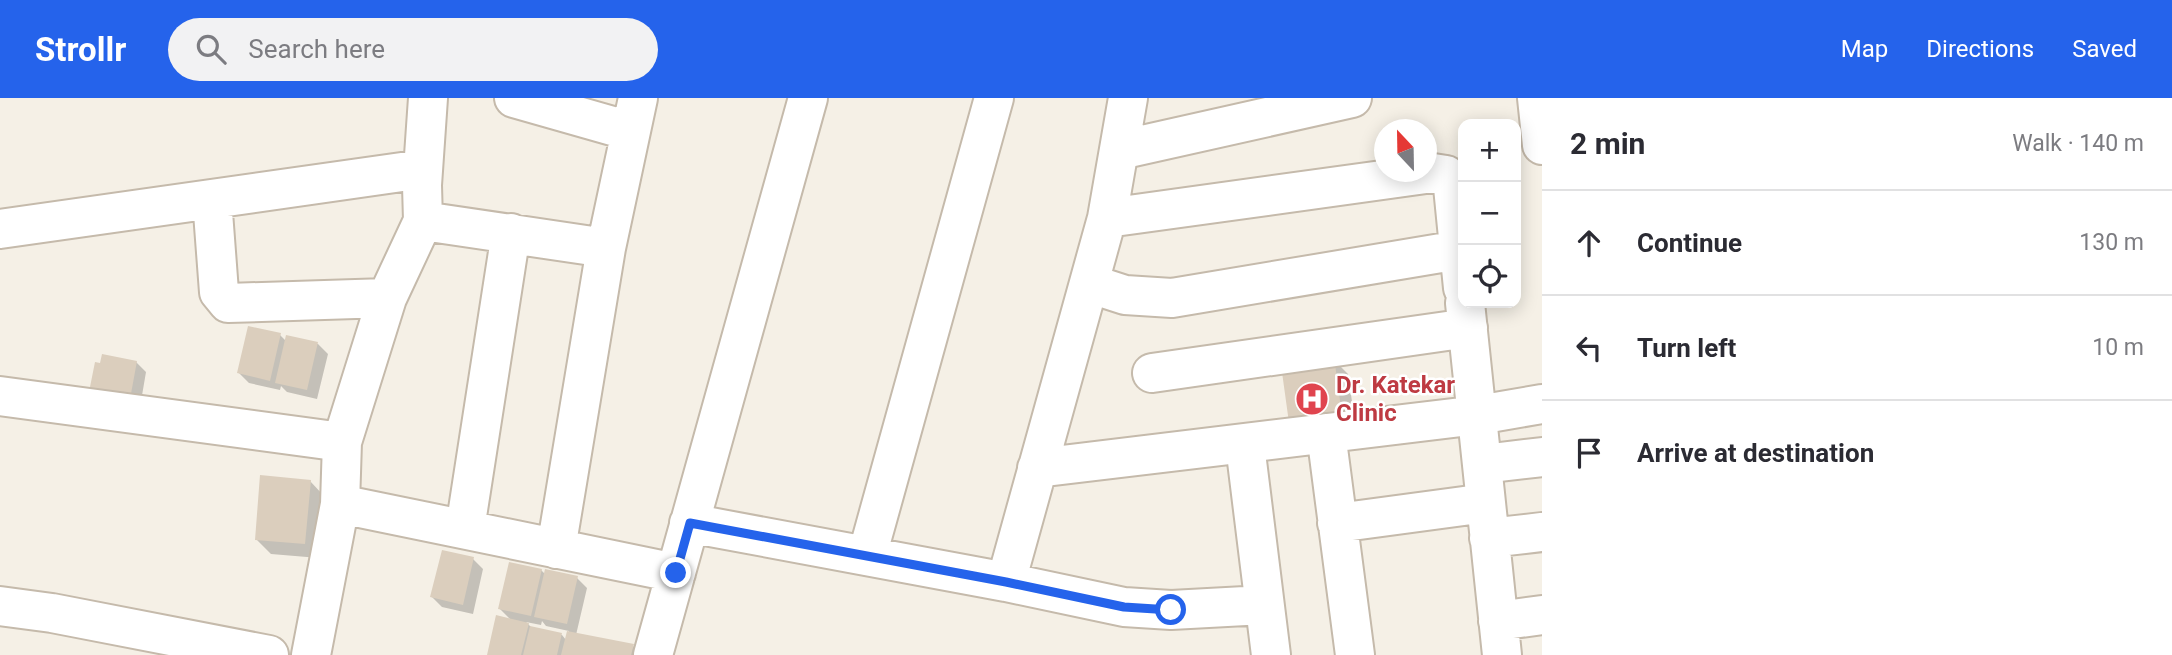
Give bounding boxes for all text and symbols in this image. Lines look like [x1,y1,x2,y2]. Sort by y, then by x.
search box [168,18,658,81]
text: Strollr [35,30,126,69]
icon: search [192,30,230,68]
text: Search here [248,34,385,64]
text: Map [1841,35,1888,63]
text: Directions [1926,35,2034,63]
text: Saved [2072,35,2137,63]
north arrow [1374,119,1437,182]
map controls [1458,119,1521,308]
button: + [1458,119,1521,182]
text: 2 min [1570,126,1645,161]
text: Walk · 140 m [2012,130,2144,157]
button: − [1458,182,1521,245]
icon: ahead [1570,224,1608,262]
text: Continue [1637,228,1742,258]
text: 130 m [2079,229,2144,256]
button: locate [1458,245,1521,308]
icon: left [1570,329,1608,367]
text: Turn left [1637,333,1736,363]
text: 10 m [2092,334,2144,361]
place label: Dr. Katekar Clinic [1336,371,1455,427]
hospital icon: Dr. Katekar Clinic [1293,380,1331,418]
icon: arrive [1570,434,1608,472]
text: Arrive at destination [1637,438,1874,468]
route end [660,557,691,588]
route start [1155,594,1186,625]

